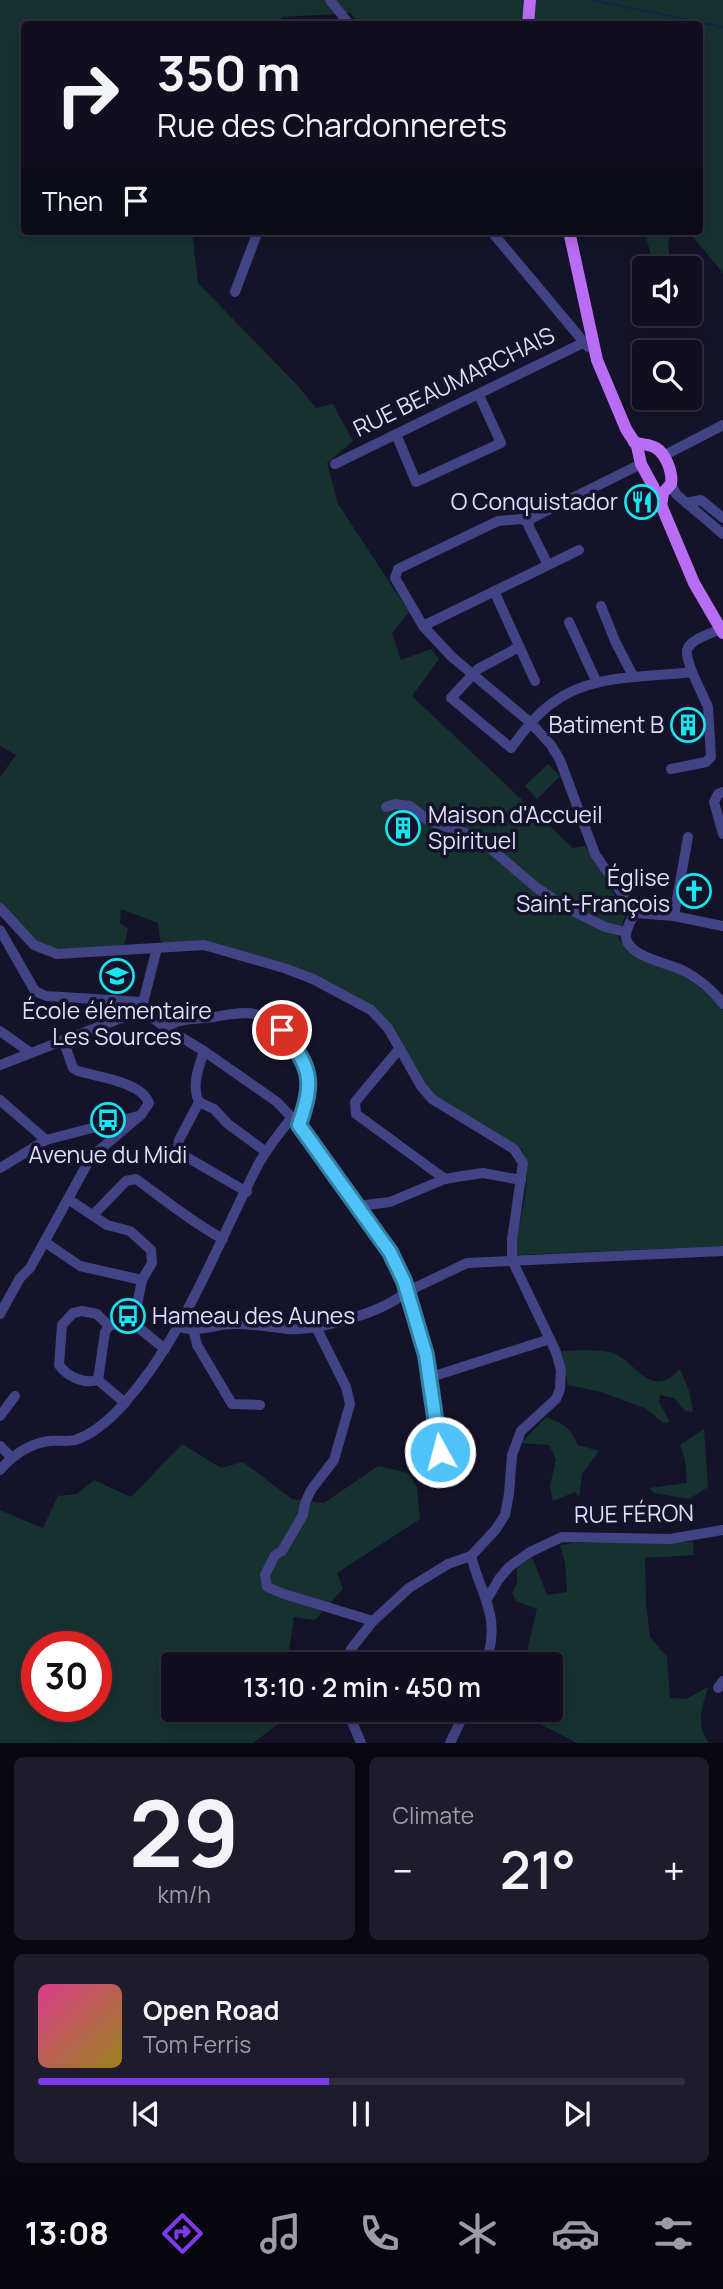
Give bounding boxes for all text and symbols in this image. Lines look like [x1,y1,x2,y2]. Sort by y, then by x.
text: 350 m [157,39,300,106]
icon: right [42,49,133,140]
text: Rue des Chardonnerets [157,103,507,147]
icon: arrive [117,182,155,220]
text: Then [42,183,103,219]
map controls [632,256,702,410]
button: sound [632,256,702,326]
street label: RUE BEAUMARCHAIS [348,318,560,444]
button: search [632,340,702,410]
restaurant icon: O Conquistador [623,483,661,521]
place label: O Conquistador [451,485,618,517]
building icon: Batiment B [669,706,707,744]
place label: Batiment B [548,708,664,740]
place label: Maison d'Accueil Spirituel [428,798,603,856]
building icon: Maison d'Accueil Spirituel [384,809,422,847]
place label: Église Saint-François [516,861,670,919]
church icon: Église Saint-François [675,872,713,910]
school or university icon: École élémentaire Les Sources [98,957,136,995]
place label: École élémentaire Les Sources [22,994,212,1052]
pin [252,1000,312,1060]
icon: arrive [263,1011,301,1049]
bus stop icon: Avenue du Midi [89,1101,127,1139]
place label: Avenue du Midi [29,1138,187,1170]
bus stop icon: Hameau des Aunes [109,1297,147,1335]
place label: Hameau des Aunes [152,1299,355,1331]
position arrow [403,1415,477,1489]
street label: RUE FÉRON [574,1496,694,1530]
speed limit sign: 30 [21,1631,112,1722]
text: 13:10 · 2 min · 450 m [243,1669,481,1705]
text: 29 [129,1770,240,1894]
text: Climate [393,1799,474,1831]
text: 21° [500,1834,576,1905]
text: − [393,1844,413,1896]
text: + [663,1844,685,1896]
text: km/h [158,1878,211,1910]
text: Open Road [143,1992,279,2028]
text: Tom Ferris [143,2028,251,2060]
icon: previous [127,2095,165,2133]
icon: pause [342,2095,380,2133]
icon: next [558,2095,596,2133]
icon: directions [158,2209,207,2258]
icon: music [256,2209,305,2258]
icon: phone [355,2209,404,2258]
icon: climate [453,2209,502,2258]
icon: car [551,2209,600,2258]
icon: filters [649,2209,698,2258]
text: 13:08 [25,2211,109,2255]

